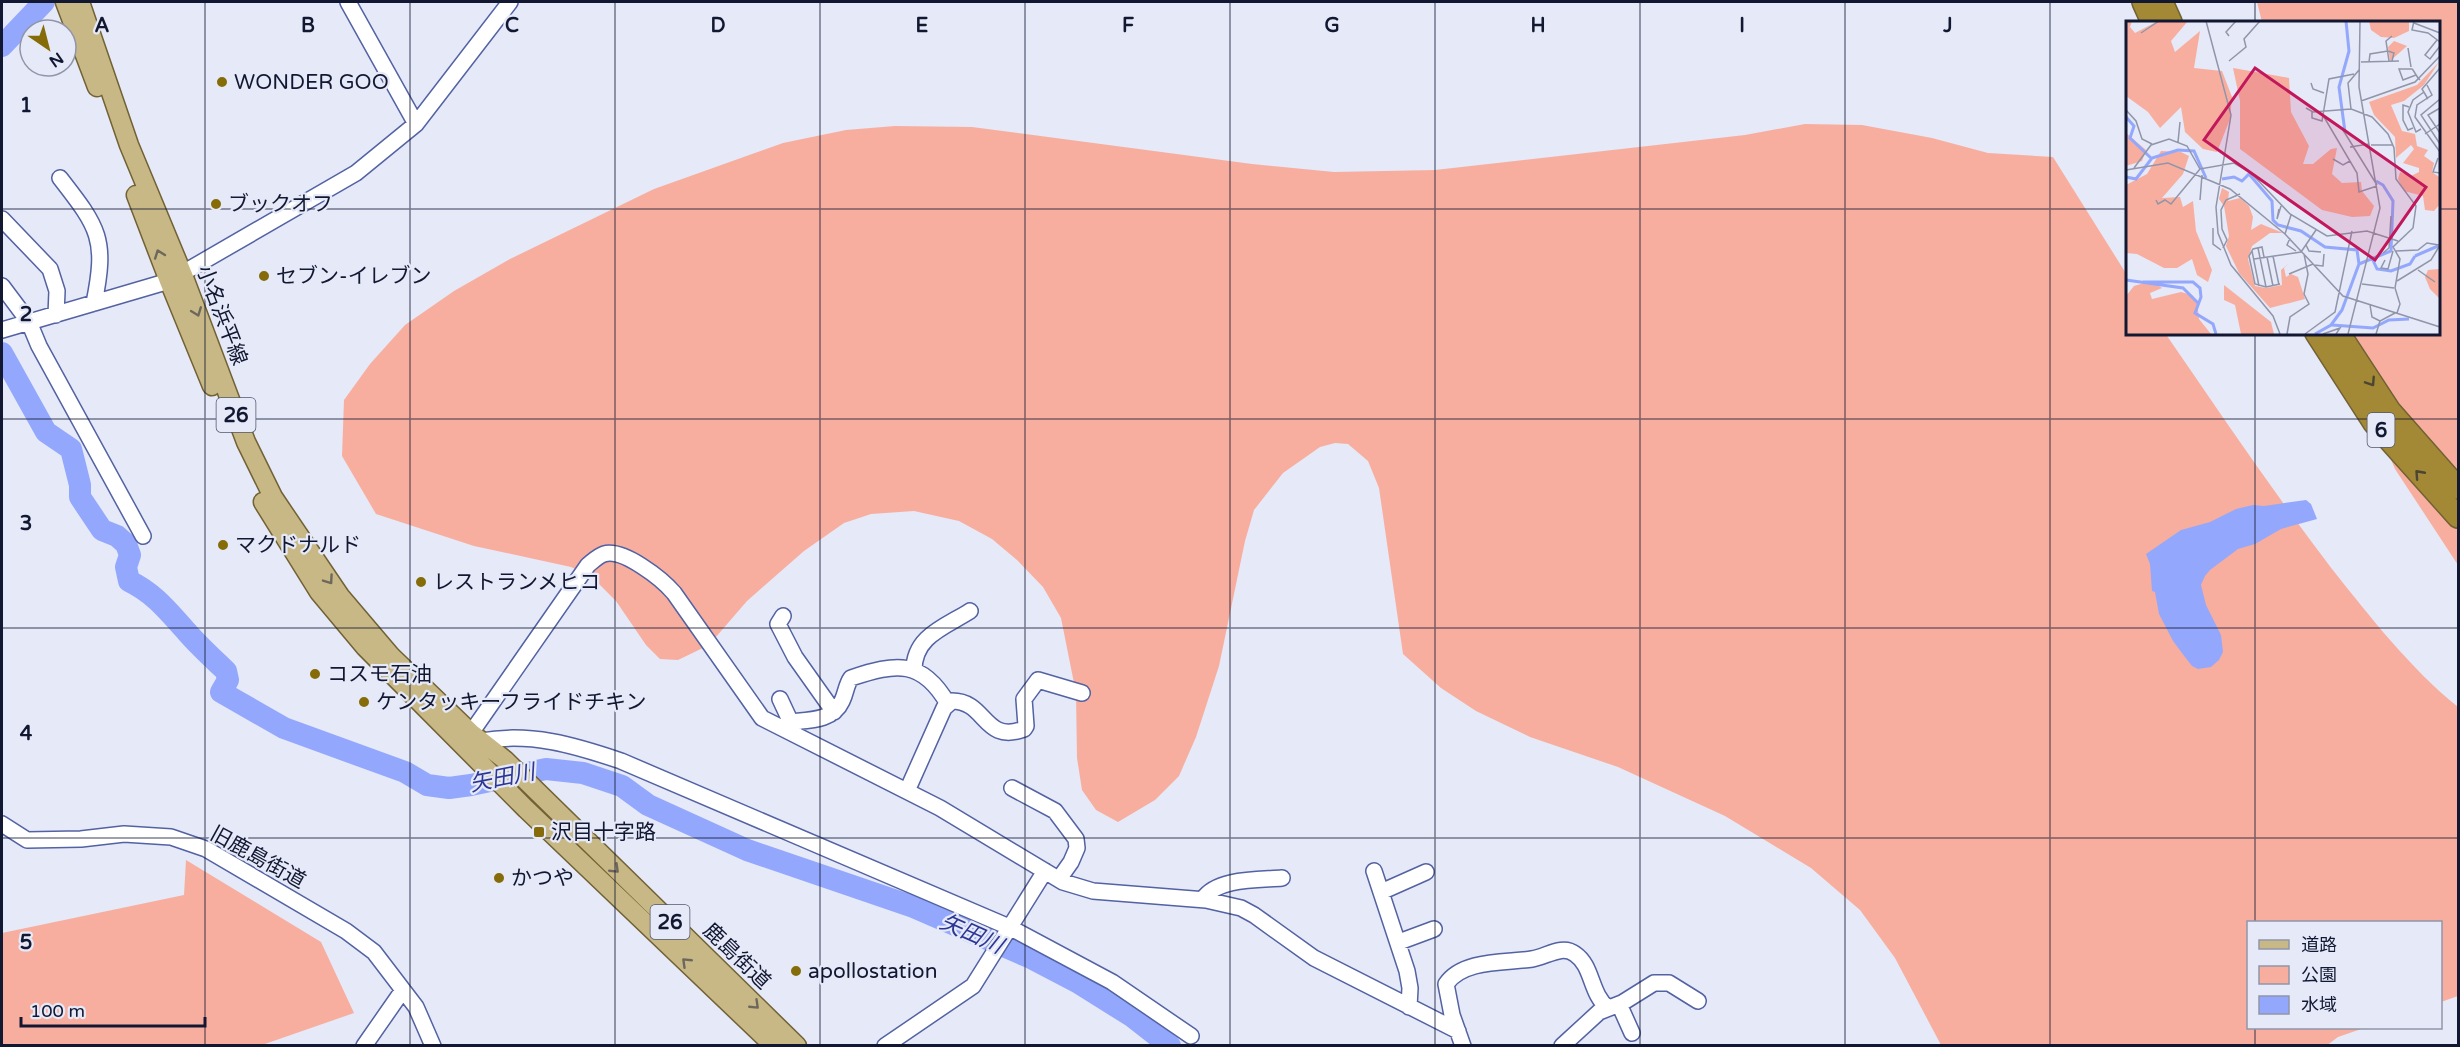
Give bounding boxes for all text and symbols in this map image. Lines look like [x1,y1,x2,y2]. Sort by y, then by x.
text: A [95,14,110,38]
text: B [301,14,315,38]
text: C [505,14,519,38]
text: D [710,14,726,38]
text: E [916,14,929,38]
text: F [1122,14,1134,38]
text: G [1324,14,1340,38]
text: H [1530,14,1546,38]
text: I [1739,14,1745,38]
text: J [1942,14,1953,38]
north arrow [18,18,78,78]
inset map [2126,21,2439,334]
text: N [45,48,67,71]
place label: WONDER GOO [234,70,389,95]
marker: WONDER GOO [215,75,229,89]
text: 1 [20,94,32,118]
place label: ブックオフ [228,192,333,217]
marker: ブックオフ [209,197,223,211]
one-way arrow [153,249,166,260]
street label: 小名浜平線 [191,262,252,369]
place label: セブン-イレブン [276,264,432,289]
marker: セブン-イレブン [257,269,271,283]
text: 2 [20,303,32,327]
one-way arrow [189,306,202,317]
one-way arrow [2364,375,2375,386]
road number: 26 [216,398,256,432]
road number: 6 [2368,413,2394,447]
one-way arrow [2415,470,2426,480]
text: 3 [20,512,32,536]
place label: マクドナルド [235,533,361,558]
marker: マクドナルド [216,538,230,552]
place label: レストランメヒコ [433,570,600,595]
one-way arrow [321,573,332,584]
marker: レストランメヒコ [414,575,428,589]
place label: コスモ石油 [327,662,432,687]
marker: コスモ石油 [308,667,322,681]
place label: ケンタッキーフライドチキン [376,690,646,715]
marker: ケンタッキーフライドチキン [357,695,371,709]
text: 4 [20,722,33,746]
water label: 矢田川 [467,759,539,797]
place label: 沢目十字路 [551,820,656,845]
street label: 旧鹿島街道 [206,821,310,894]
marker: 沢目十字路 [532,825,546,839]
one-way arrow [608,862,618,873]
place label: かつや [511,866,574,891]
marker: かつや [492,871,506,885]
road number: 26 [650,905,690,939]
water label: 矢田川 [936,909,1009,960]
street label: 鹿島街道 [698,918,776,995]
legend [2247,921,2442,1029]
text: 5 [20,931,32,955]
text: 道路 [2301,934,2337,956]
one-way arrow [682,958,693,969]
place label: apollostation [808,959,937,984]
marker: apollostation [789,964,803,978]
text: 公園 [2301,964,2337,986]
scale bar [21,990,206,1028]
text: 水域 [2301,994,2337,1016]
one-way arrow [747,997,758,1008]
text: 100 m [30,1000,85,1022]

